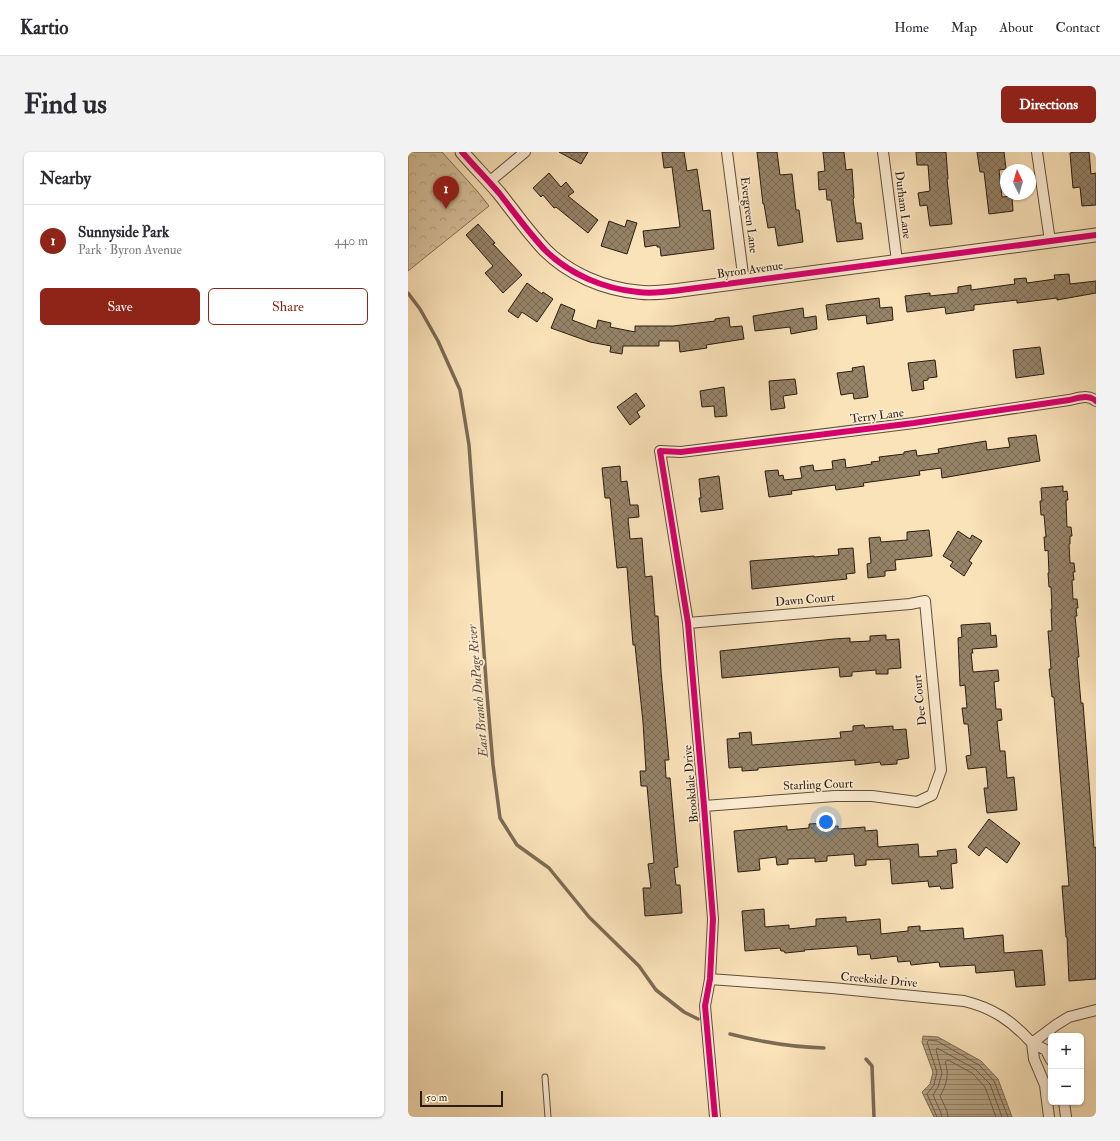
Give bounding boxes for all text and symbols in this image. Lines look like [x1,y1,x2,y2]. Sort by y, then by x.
text: Kartio [20,16,68,40]
text: Home [894,19,929,36]
text: Map [951,19,977,36]
text: About [999,19,1033,36]
text: Contact [1055,19,1100,36]
button: Directions [1001,86,1096,123]
text: Find us [24,87,107,122]
north arrow [1000,164,1036,200]
text: Nearby [40,168,91,189]
street label: Durham Lane [891,170,915,240]
pin: 1 [433,176,459,209]
street label: Evergreen Lane [737,176,761,254]
text: Sunnyside Park [78,223,169,242]
text: 1 [51,233,55,249]
text: 440 m [334,233,368,249]
text: Park · Byron Avenue [78,242,182,258]
street label: Byron Avenue [716,258,784,282]
button: Save [40,288,200,325]
button: Share [208,288,368,325]
street label: Terry Lane [849,405,905,427]
street label: Dawn Court [775,590,836,610]
water label: East Branch DuPage River [464,623,492,759]
street label: Dee Court [910,674,930,726]
street label: Brookdale Drive [680,744,702,824]
street label: Starling Court [783,776,853,794]
your location [816,812,836,832]
street label: Creekside Drive [840,969,918,991]
map controls [1048,1033,1084,1105]
button: + [1048,1033,1084,1069]
button: − [1048,1069,1084,1105]
scale bar [420,1089,503,1108]
text: 50 m [426,1091,447,1104]

